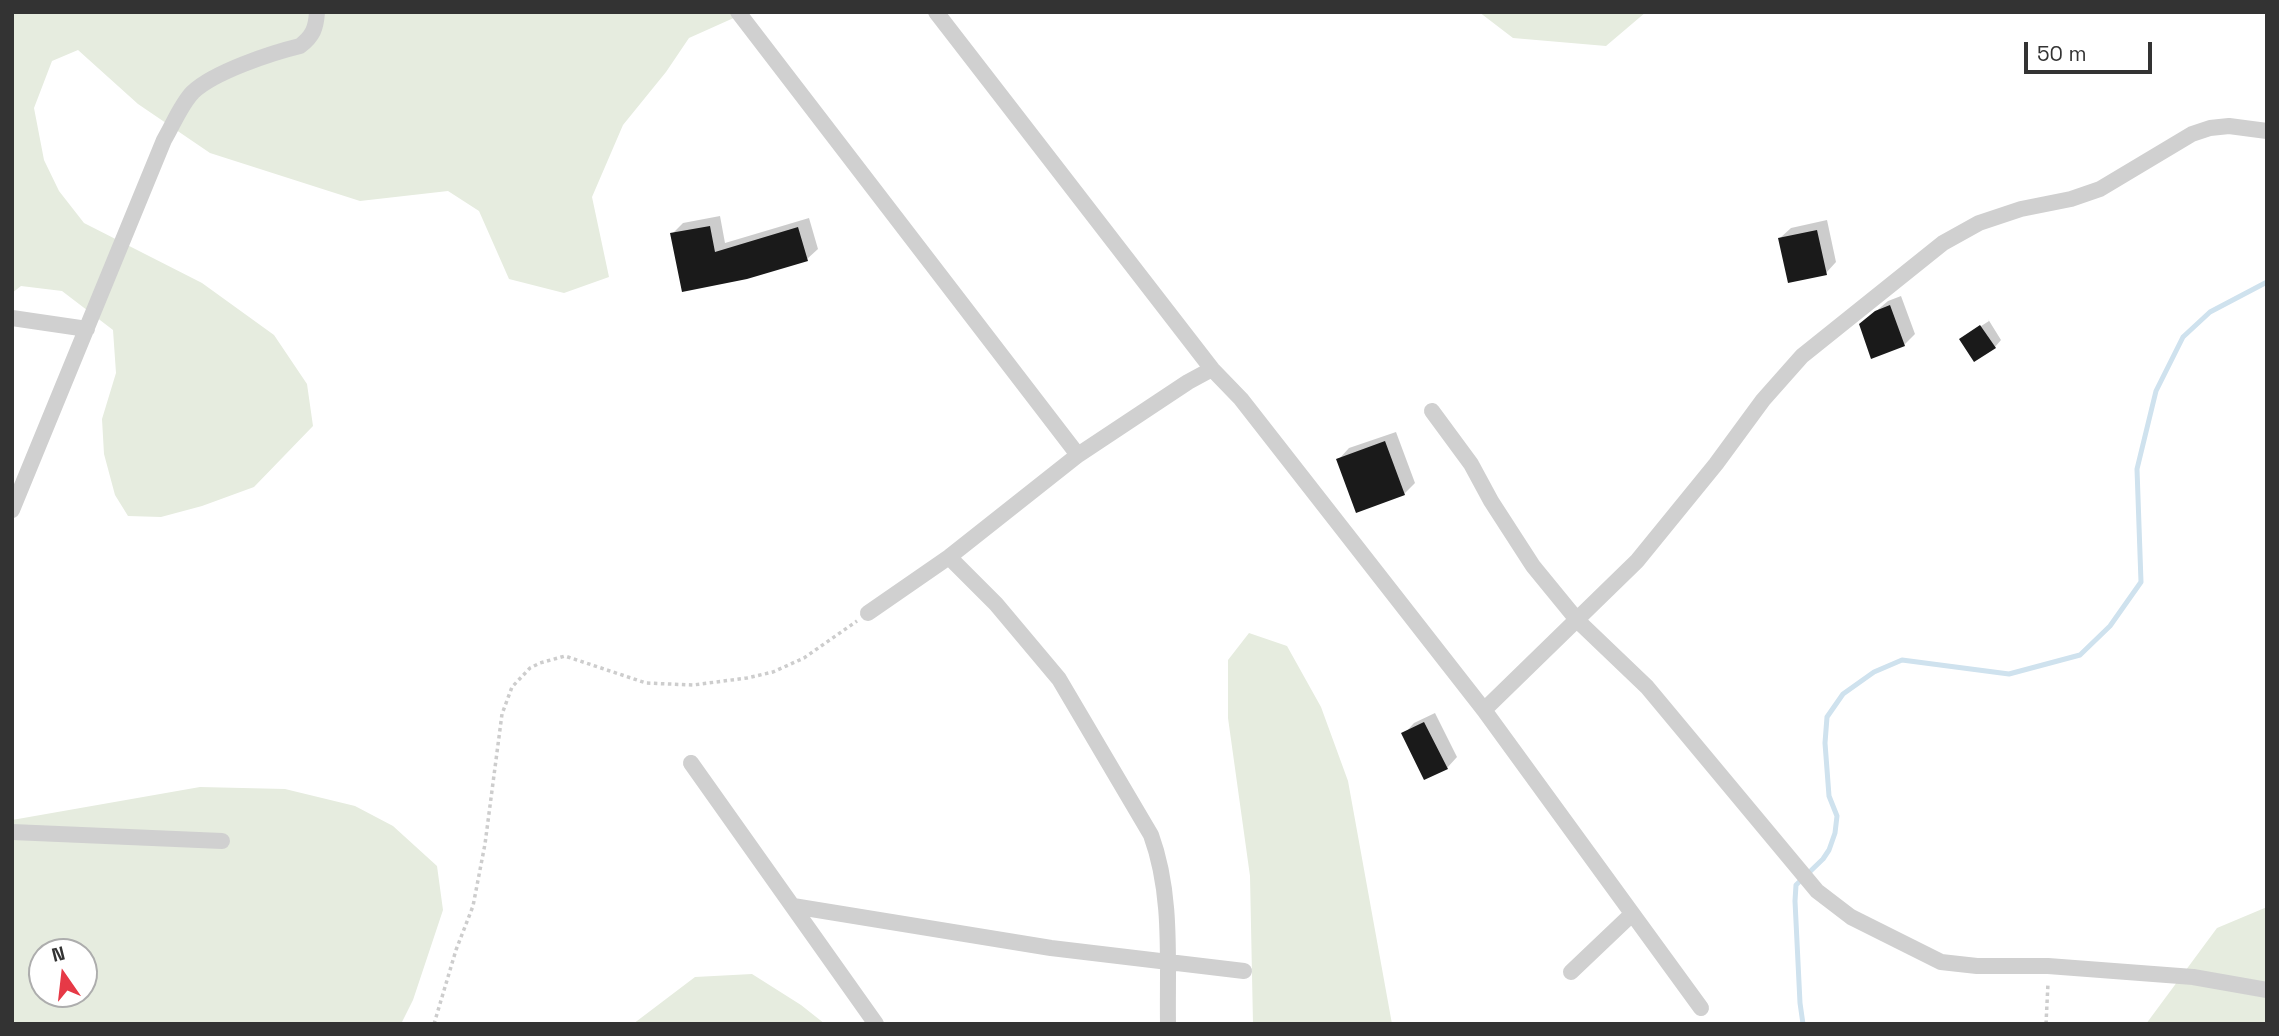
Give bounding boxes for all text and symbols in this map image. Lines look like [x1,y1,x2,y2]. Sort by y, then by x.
scale bar [2027,28,2155,72]
text: 50 m [2037,40,2087,67]
north arrow [28,938,98,1008]
text: N [49,940,67,968]

